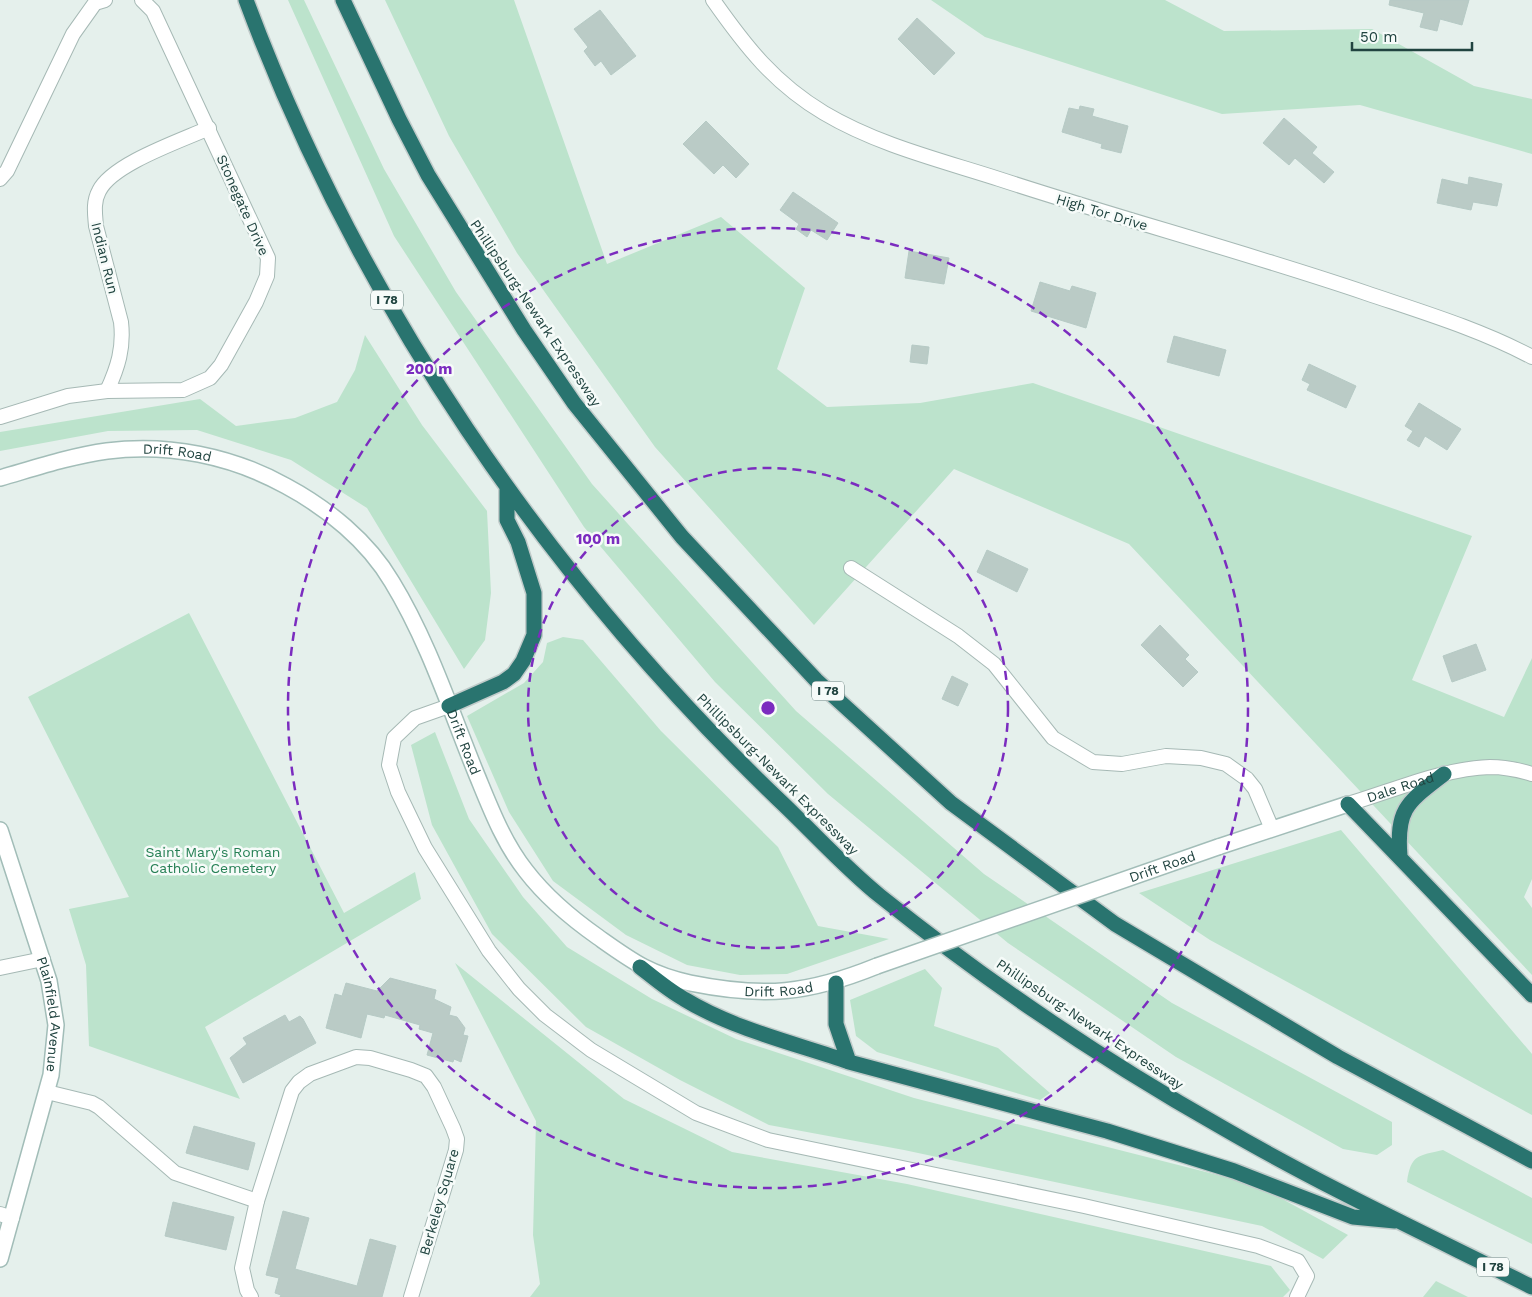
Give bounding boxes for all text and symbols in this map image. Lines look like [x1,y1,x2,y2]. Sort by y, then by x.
scale bar [1352,20,1472,52]
text: 50 m [1360,28,1397,46]
street label: Stonegate Drive [214,152,272,258]
street label: High Tor Drive [1054,190,1150,234]
street label: Phillipsburg-Newark Expressway [467,217,605,410]
street label: Indian Run [88,221,122,295]
road number: I 78 [371,290,403,310]
text: 200 m [406,360,452,378]
street label: Drift Road [143,441,213,465]
text: 100 m [576,530,620,548]
road number: I 78 [812,681,844,700]
street label: Phillipsburg-Newark Expressway [694,690,863,859]
centre of rings [759,699,777,717]
street label: Drift Road [444,707,484,777]
street label: Dale Road [1365,769,1436,806]
park label: Saint Mary's Roman Catholic Cemetery [145,844,281,876]
street label: Drift Road [1127,848,1197,885]
street label: Plainfield Avenue [34,954,64,1073]
street label: Phillipsburg-Newark Expressway [994,955,1187,1093]
street label: Drift Road [744,979,814,1000]
street label: Berkeley Square [416,1147,462,1257]
road number: I 78 [1477,1258,1509,1276]

